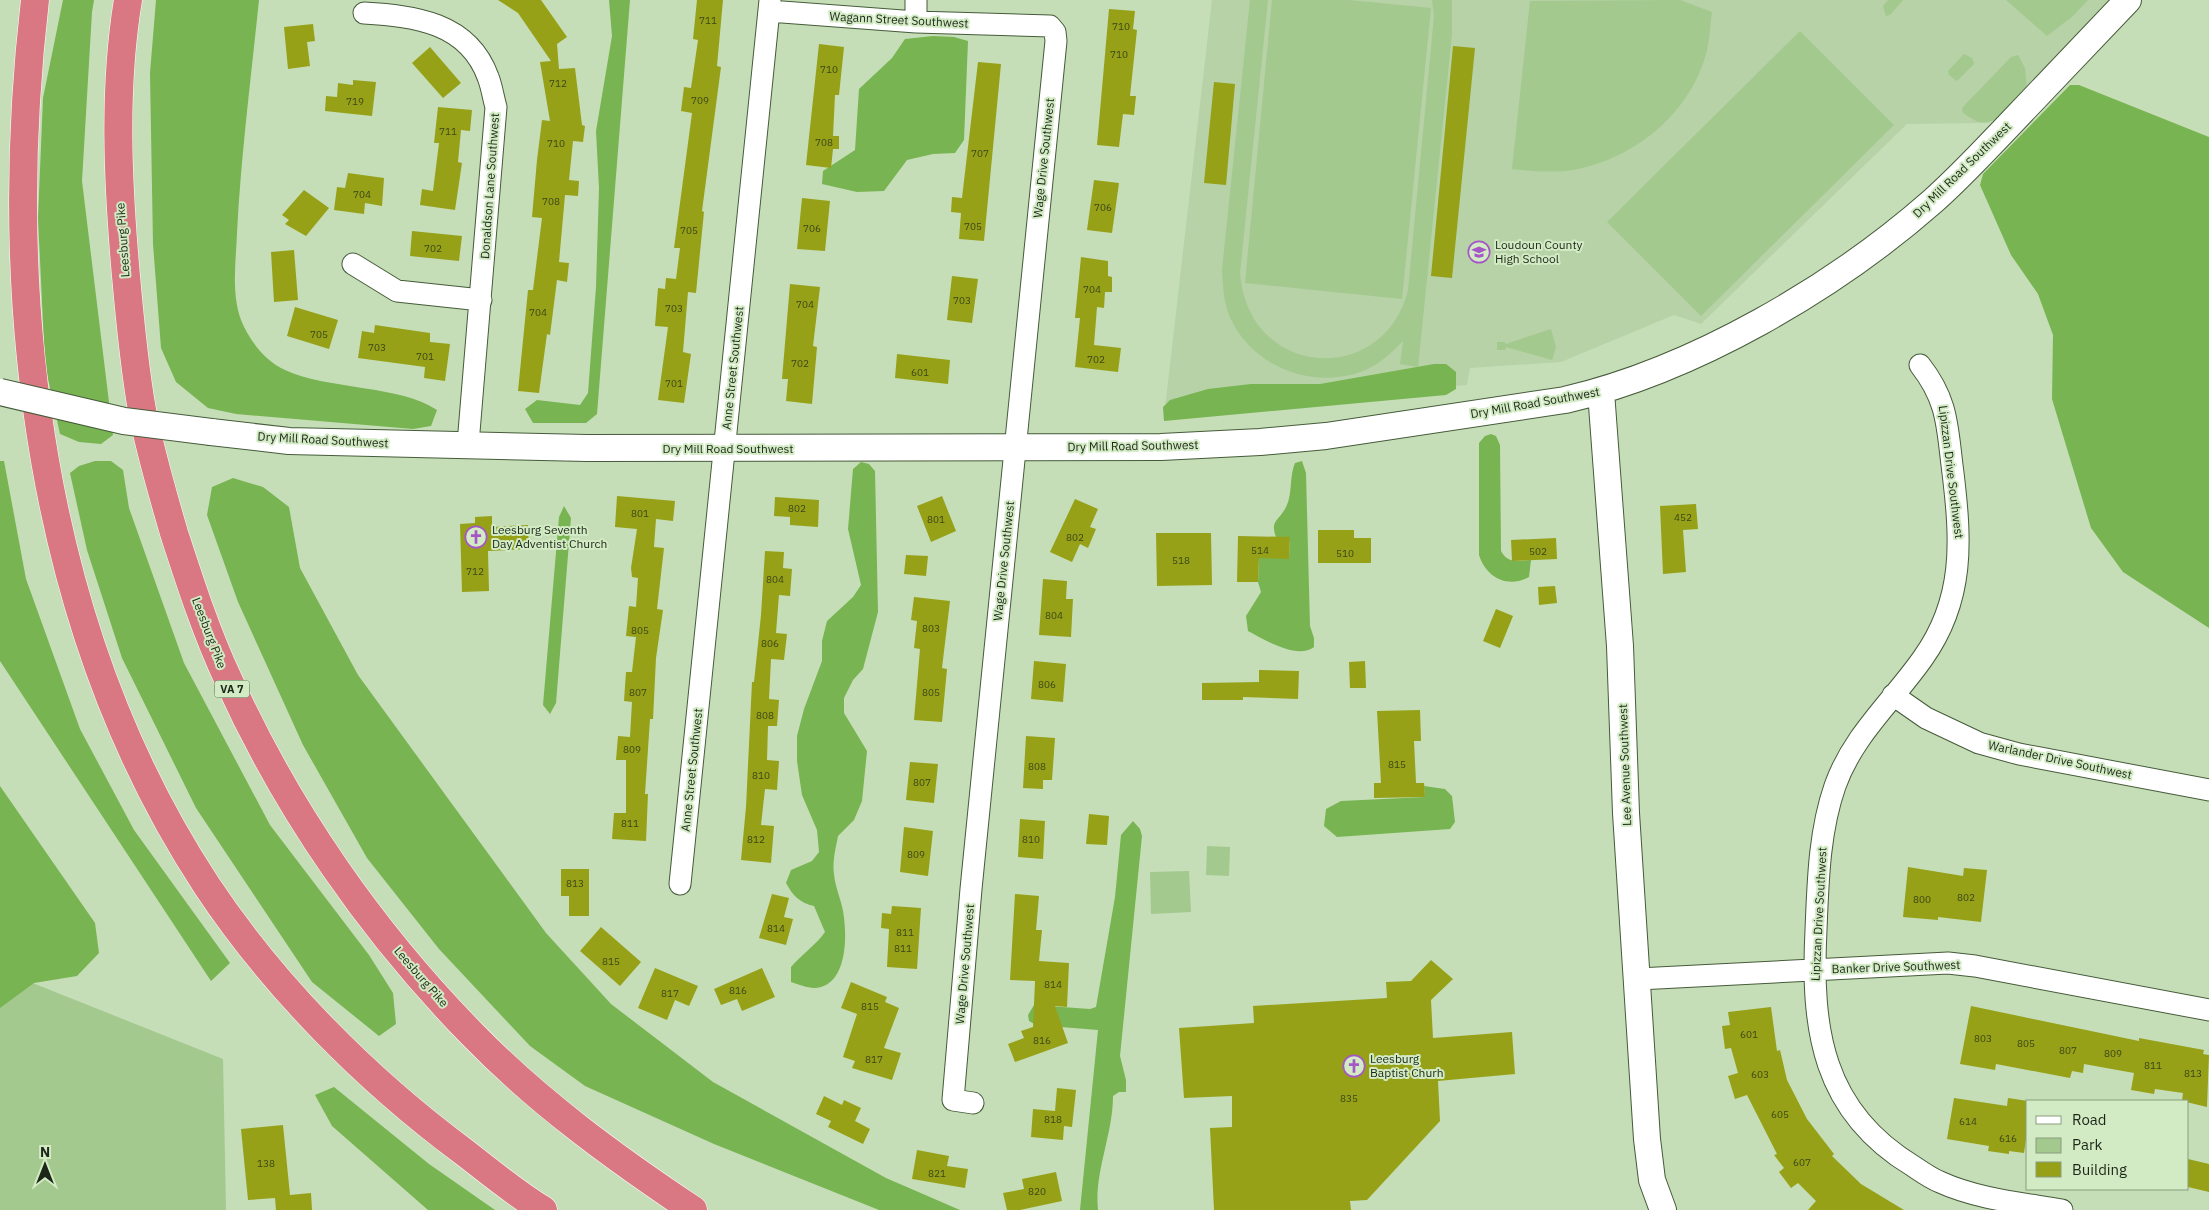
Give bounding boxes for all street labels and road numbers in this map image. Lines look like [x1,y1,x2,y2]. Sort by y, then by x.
street label: Wagann Street Southwest [829,8,969,31]
street label: Wage Drive Southwest [1030,97,1057,219]
street label: Donaldson Lane Southwest [477,112,502,259]
street label: Dry Mill Road Southwest [1909,119,2014,221]
street label: Leesburg Pike [112,202,133,278]
street label: Anne Street Southwest [719,306,746,430]
street label: Dry Mill Road Southwest [1469,384,1601,421]
street label: Lipizzan Drive Southwest [1936,405,1967,539]
street label: Dry Mill Road Southwest [257,429,389,450]
street label: Dry Mill Road Southwest [1067,437,1199,454]
street label: Dry Mill Road Southwest [662,441,794,456]
street label: Wage Drive Southwest [990,500,1017,622]
street label: Leesburg Pike [189,595,230,671]
road number: VA 7 [214,681,250,698]
street label: Lee Avenue Southwest [1615,704,1634,826]
street label: Anne Street Southwest [678,708,705,832]
street label: Warlander Drive Southwest [1987,737,2133,782]
street label: Lipizzan Drive Southwest [1808,847,1829,981]
street label: Wage Drive Southwest [952,903,977,1025]
street label: Leesburg Pike [391,943,452,1010]
street label: Banker Drive Southwest [1831,957,1961,976]

